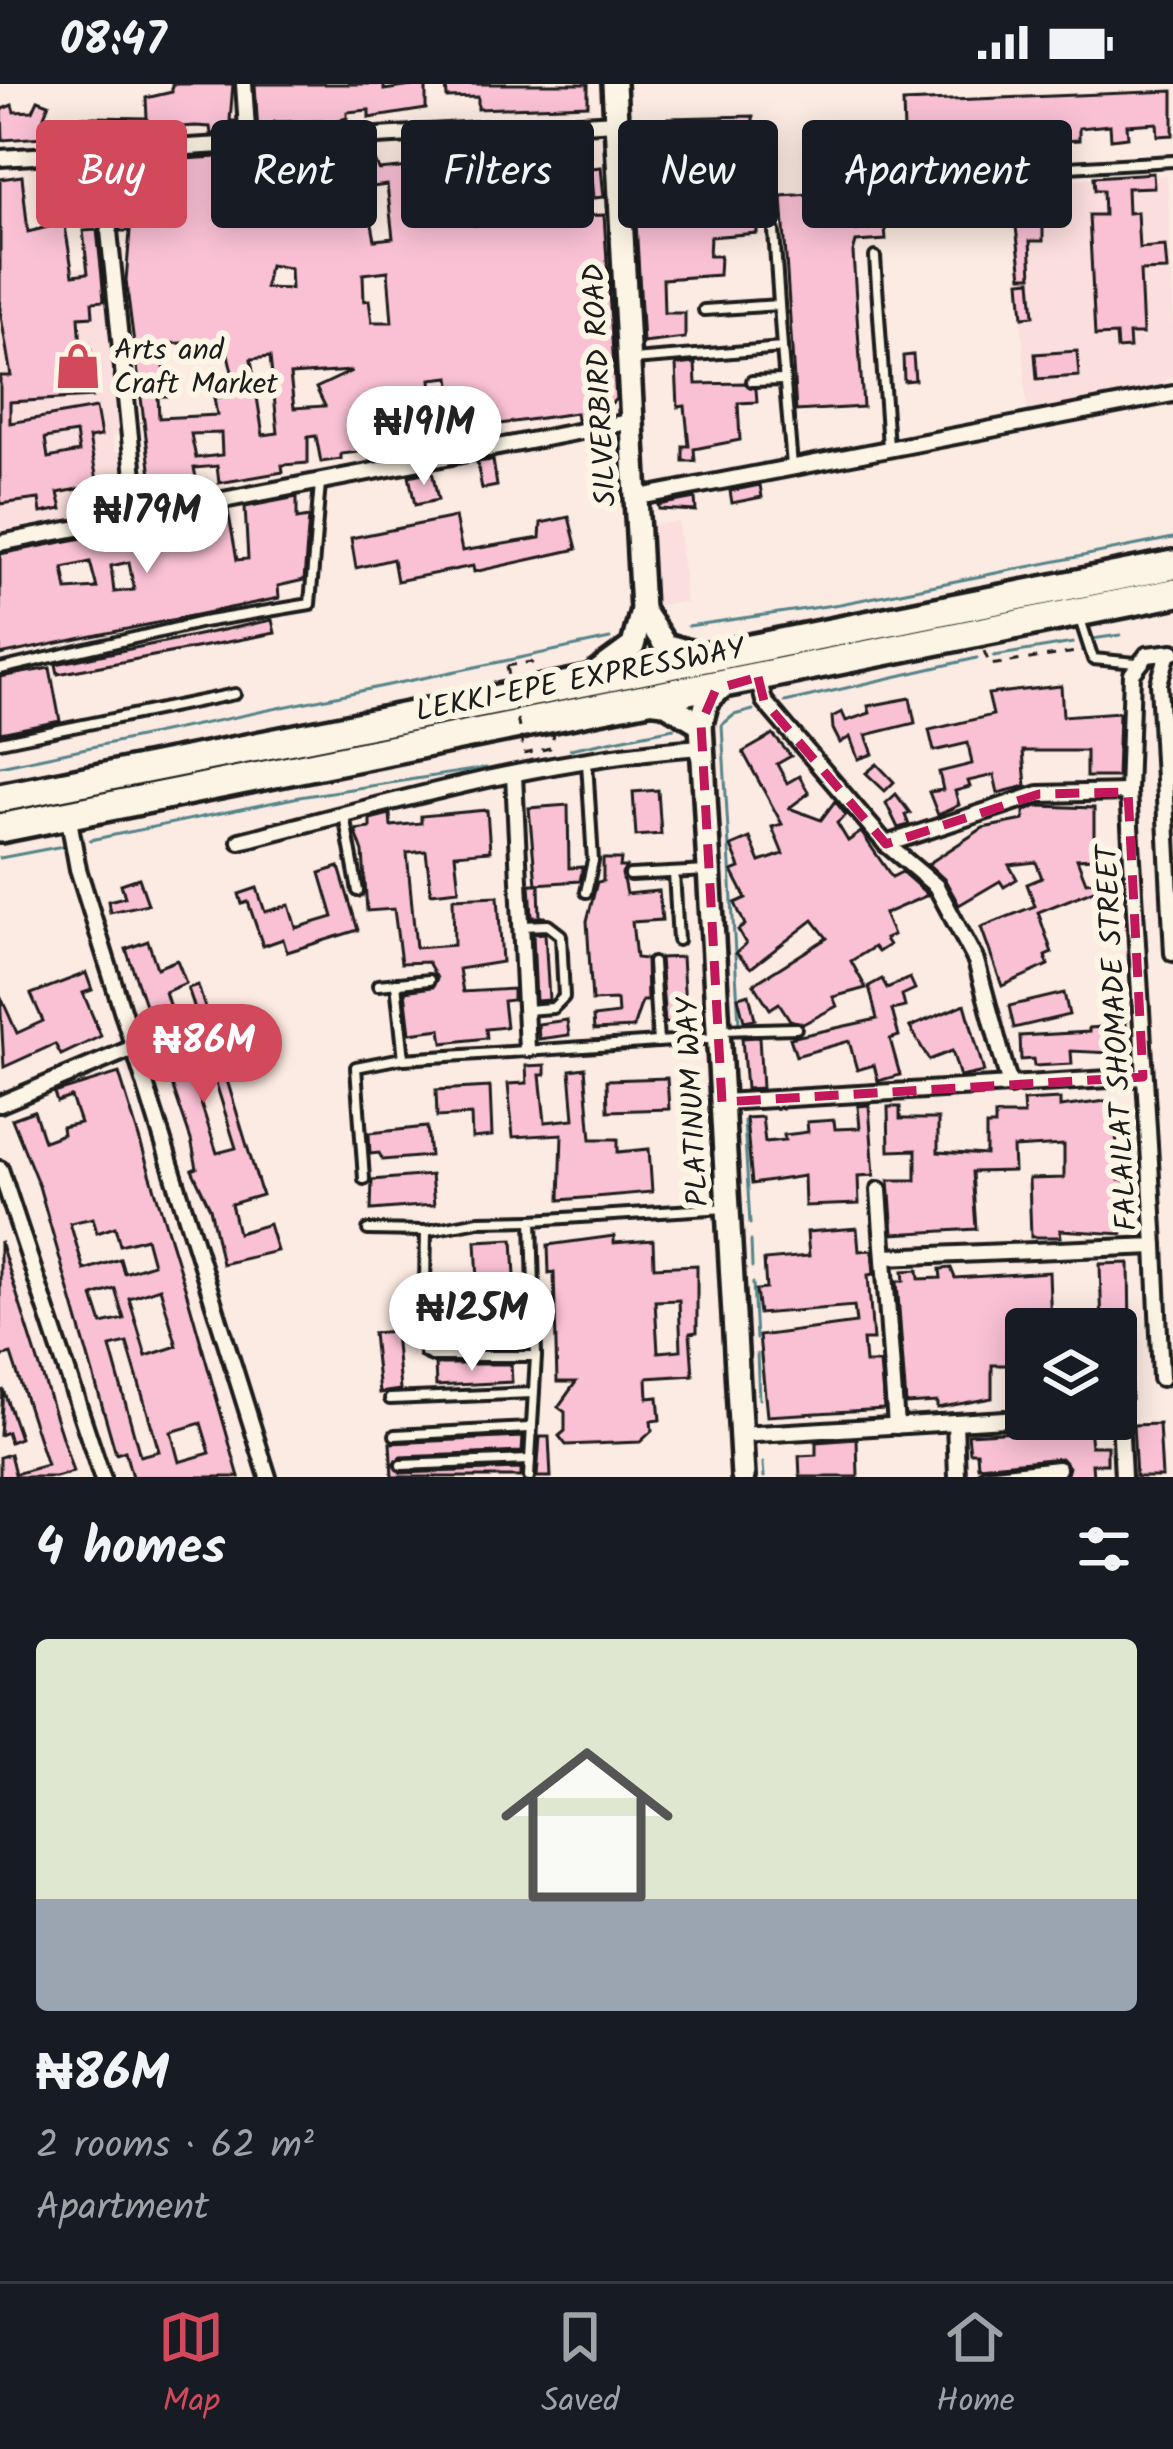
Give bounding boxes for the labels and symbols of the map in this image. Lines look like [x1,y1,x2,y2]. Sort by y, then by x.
street label: SILVERBIRD ROAD [571,262,631,508]
place label: Arts and Craft Market [114,327,278,409]
shop icon: Arts and Craft Market [53,341,103,391]
pin: ₦191M [340,386,508,488]
pin: ₦179M [63,474,231,576]
street label: LEKKI-EPE EXPRESSWAY [412,625,751,736]
street label: FALAILAT SHOMADE STREET [1084,841,1152,1232]
street label: PLATINUM WAY [664,994,723,1208]
pin: ₦86M [133,1004,275,1106]
pin: ₦125M [388,1272,556,1374]

